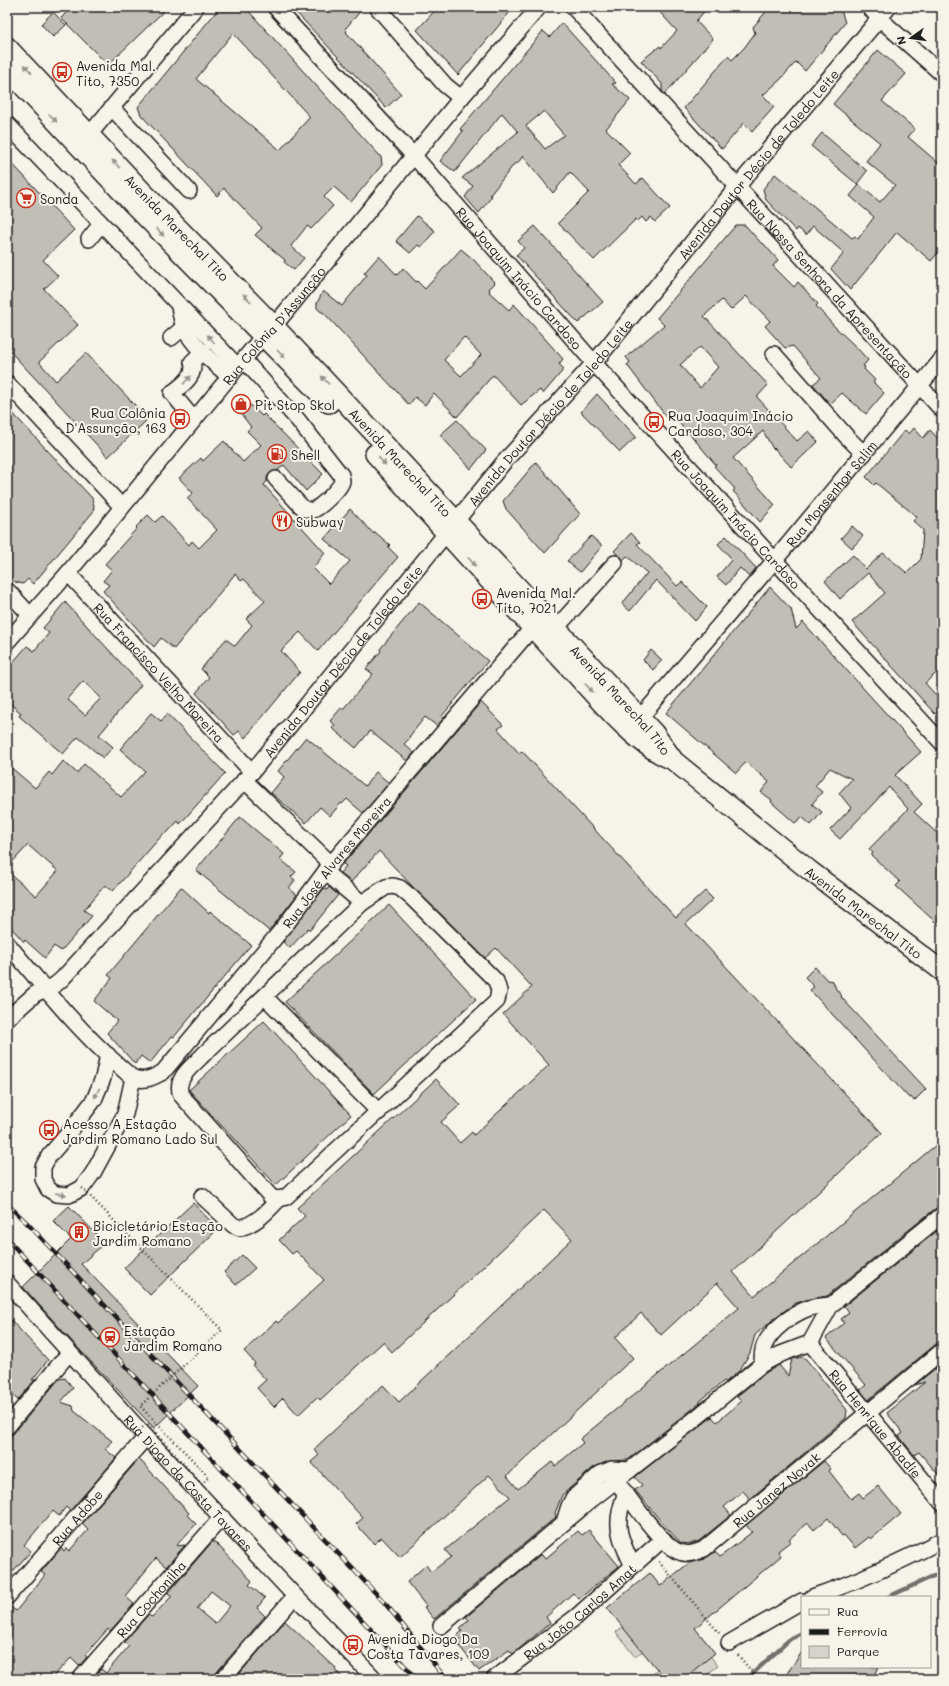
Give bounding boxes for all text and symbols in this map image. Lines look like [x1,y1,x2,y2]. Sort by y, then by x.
north arrow [891,18,931,58]
text: N [893,35,909,46]
place label: Avenida Mal. Tito, 7350 [76,57,156,89]
bus stop icon: Avenida Mal. Tito, 7350 [51,61,73,83]
one-way arrow [23,64,32,74]
street label: Avenida Doutor Décio de Toledo Leite [674,65,842,262]
one-way arrow [48,113,57,122]
one-way arrow [111,159,121,169]
street label: Avenida Marechal Tito [122,170,234,284]
supermarket icon: Sonda [15,187,37,209]
place label: Sonda [40,190,79,207]
street label: Rua Nossa Senhora da Apresentação [744,195,917,382]
street label: Rua Joaquim Inácio Cardoso [453,203,587,353]
one-way arrow [155,227,165,237]
street label: Rua Colônia D'Assunção [218,262,329,388]
one-way arrow [242,293,252,303]
street label: Avenida Doutor Décio de Toledo Leite [464,315,635,509]
one-way arrow [206,334,216,344]
one-way arrow [276,349,286,359]
one-way arrow [182,375,191,384]
one-way arrow [320,375,329,385]
shop icon: Pit Stop Skol [230,393,252,415]
place label: Pit Stop Skol [255,396,335,413]
place label: Rua Colônia D'Assunção, 163 [65,404,166,436]
street label: Avenida Marechal Tito [346,404,456,520]
place label: Rua Joaquim Inácio Cardoso, 304 [668,407,793,439]
bus stop icon: Rua Colônia D'Assunção, 163 [169,408,191,430]
bus stop icon: Rua Joaquim Inácio Cardoso, 304 [643,411,665,433]
street label: Rua Monsenhor Salim [782,436,880,550]
fuel station icon: Shell [266,443,288,465]
street label: Rua Joaquim Inácio Cardoso [668,445,805,592]
place label: Shell [291,446,320,463]
one-way arrow [378,456,387,467]
restaurant icon: Subway [271,510,293,532]
place label: Subway [296,513,344,530]
one-way arrow [467,557,477,567]
street label: Avenida Doutor Décio de Toledo Leite [259,561,425,760]
place label: Avenida Mal. Tito, 7021 [496,584,576,616]
bus stop icon: Avenida Mal. Tito, 7021 [471,588,493,610]
street label: Rua Francisco Velho Moreira [91,599,229,746]
street label: Avenida Marechal Tito [567,641,675,758]
one-way arrow [584,683,593,693]
street label: Rua José Alvares Moreira [278,792,394,931]
street label: Avenida Marechal Tito [802,862,926,962]
one-way arrow [94,1087,100,1099]
place label: Acesso A Estação Jardim Romano Lado Sul [63,1115,218,1147]
bus stop icon: Acesso A Estação Jardim Romano Lado Sul [38,1119,60,1141]
one-way arrow [55,1191,67,1197]
place label: Bicicletário Estação Jardim Romano [93,1217,223,1249]
building icon: Bicicletário Estação Jardim Romano [68,1221,90,1243]
place label: Estação Jardim Romano [124,1322,222,1354]
station icon: Estação Jardim Romano [99,1326,121,1348]
street label: Rua Henrique Abadie [826,1365,926,1481]
street label: Rua Diogo da Costa Tavares [121,1411,257,1554]
street label: Rua Janez Novak [729,1448,823,1531]
street label: Rua Adobe [47,1485,106,1549]
street label: Rua Cochonilha [112,1556,189,1641]
street label: Rua João Carlos Amat [519,1559,639,1663]
legend [801,1596,931,1668]
text: Rua [837,1603,859,1619]
text: Ferrovia [837,1623,888,1639]
place label: Avenida Diogo Da Costa Tavares, 109 [367,1630,489,1662]
bus stop icon: Avenida Diogo Da Costa Tavares, 109 [342,1634,364,1656]
text: Parque [837,1643,880,1659]

